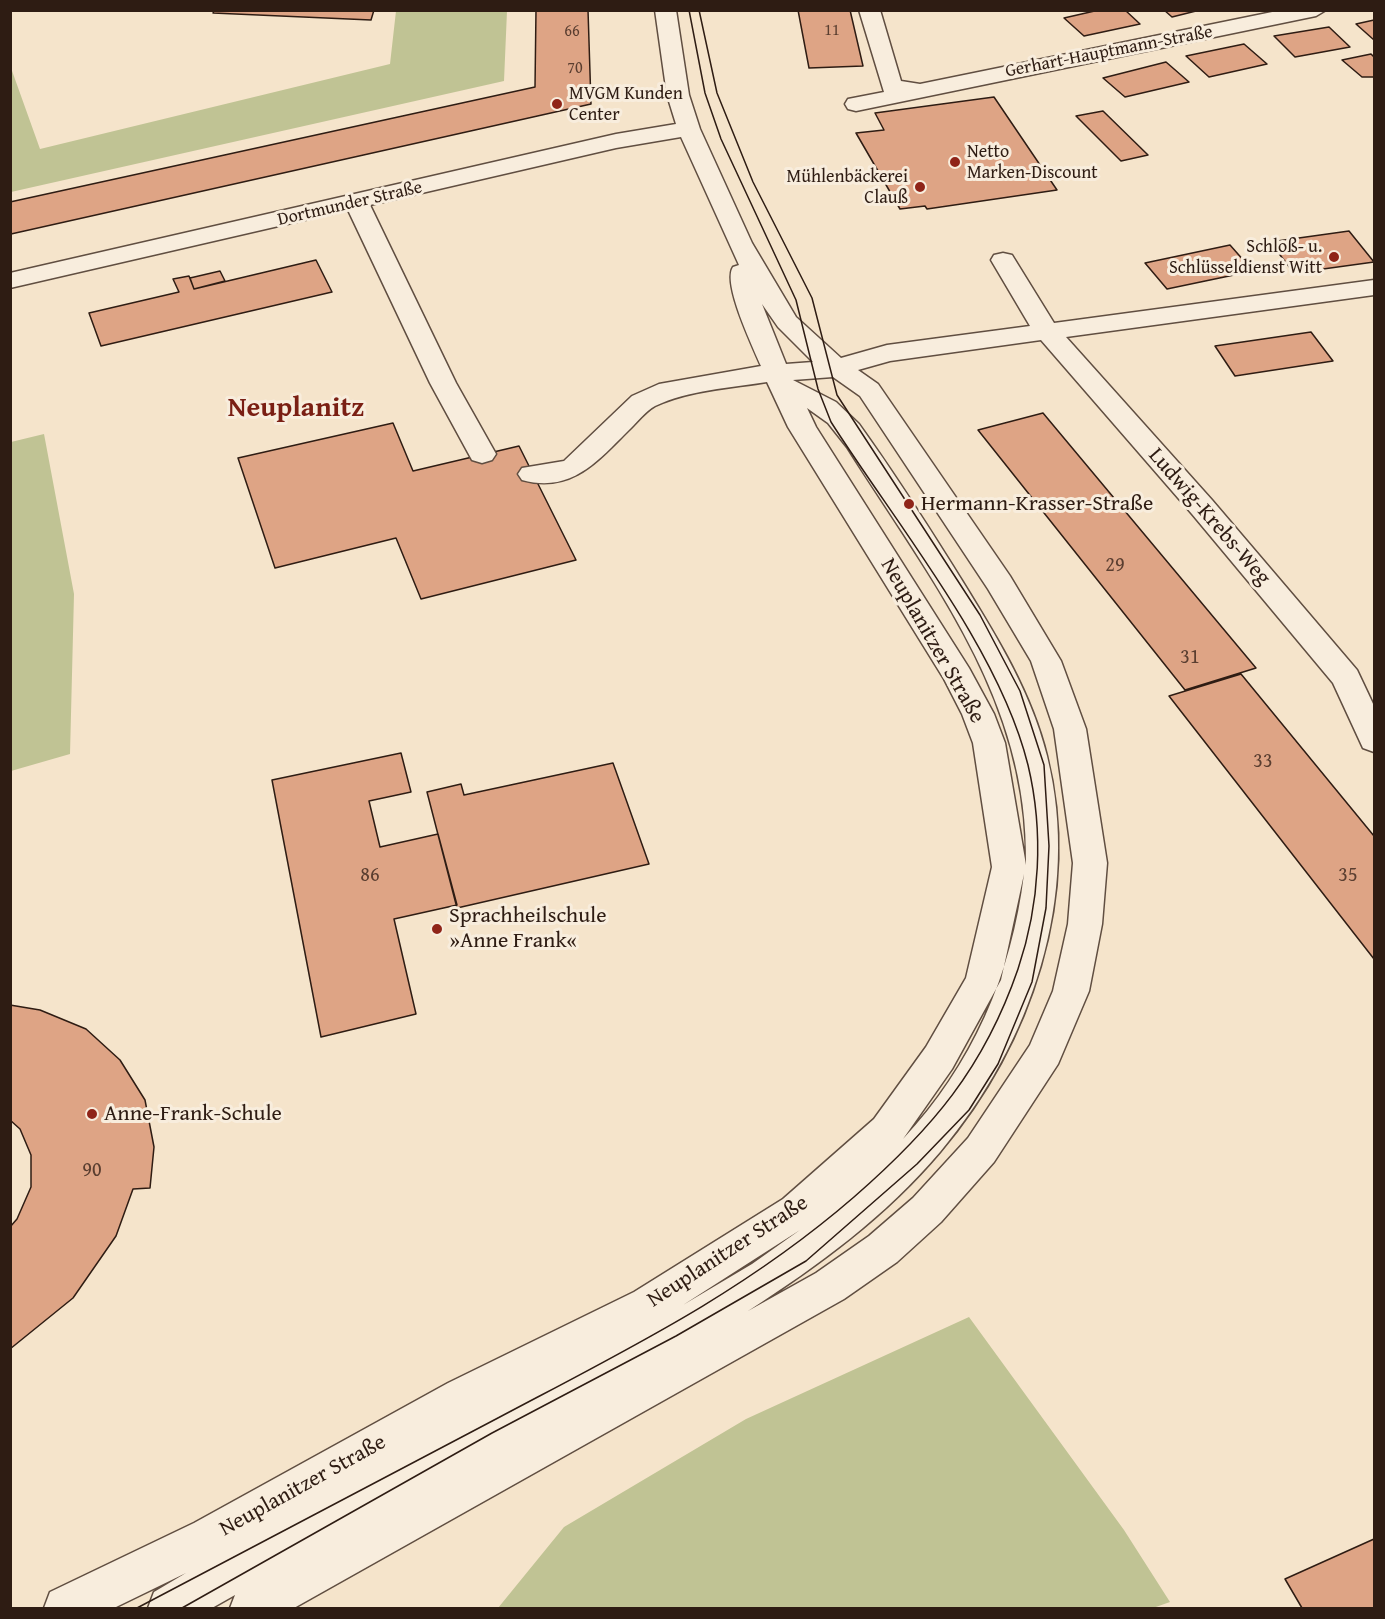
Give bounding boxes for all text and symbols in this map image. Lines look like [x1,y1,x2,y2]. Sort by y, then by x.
house number: 11 [824,21,840,41]
street label: Gerhart-Hauptmann-Straße [1003,21,1215,83]
house number: 66 [564,22,580,42]
house number: 70 [567,59,583,79]
place label: MVGM Kunden Center [569,83,683,125]
marker: MVGM Kunden Center [550,97,564,111]
place label: Netto Marken-Discount [967,141,1098,184]
marker: Netto Marken-Discount [948,155,962,169]
place label: Mühlenbäckerei Clauß [786,166,908,208]
street label: Dortmunder Straße [276,177,424,231]
marker: Mühlenbäckerei Clauß [913,180,927,194]
place label: Schloß- u. Schlüsseldienst Witt [1169,236,1322,278]
marker: Schloß- u. Schlüsseldienst Witt [1327,250,1341,264]
district label: Neuplanitz [228,392,364,426]
street label: Ludwig-Krebs-Weg [1142,443,1276,591]
place label: Hermann-Krasser-Straße [921,491,1153,517]
marker: Hermann-Krasser-Straße [902,497,916,511]
street label: Neuplanitzer Straße [874,554,990,728]
house number: 29 [1105,554,1125,578]
house number: 31 [1180,646,1200,670]
house number: 33 [1253,750,1273,774]
house number: 86 [360,864,380,888]
house number: 35 [1338,864,1358,888]
place label: Sprachheilschule »Anne Frank« [449,903,607,954]
marker: Sprachheilschule »Anne Frank« [430,922,444,936]
place label: Anne-Frank-Schule [104,1101,282,1127]
marker: Anne-Frank-Schule [85,1107,99,1121]
house number: 90 [82,1159,102,1183]
street label: Neuplanitzer Straße [643,1190,813,1314]
street label: Neuplanitzer Straße [215,1429,391,1543]

